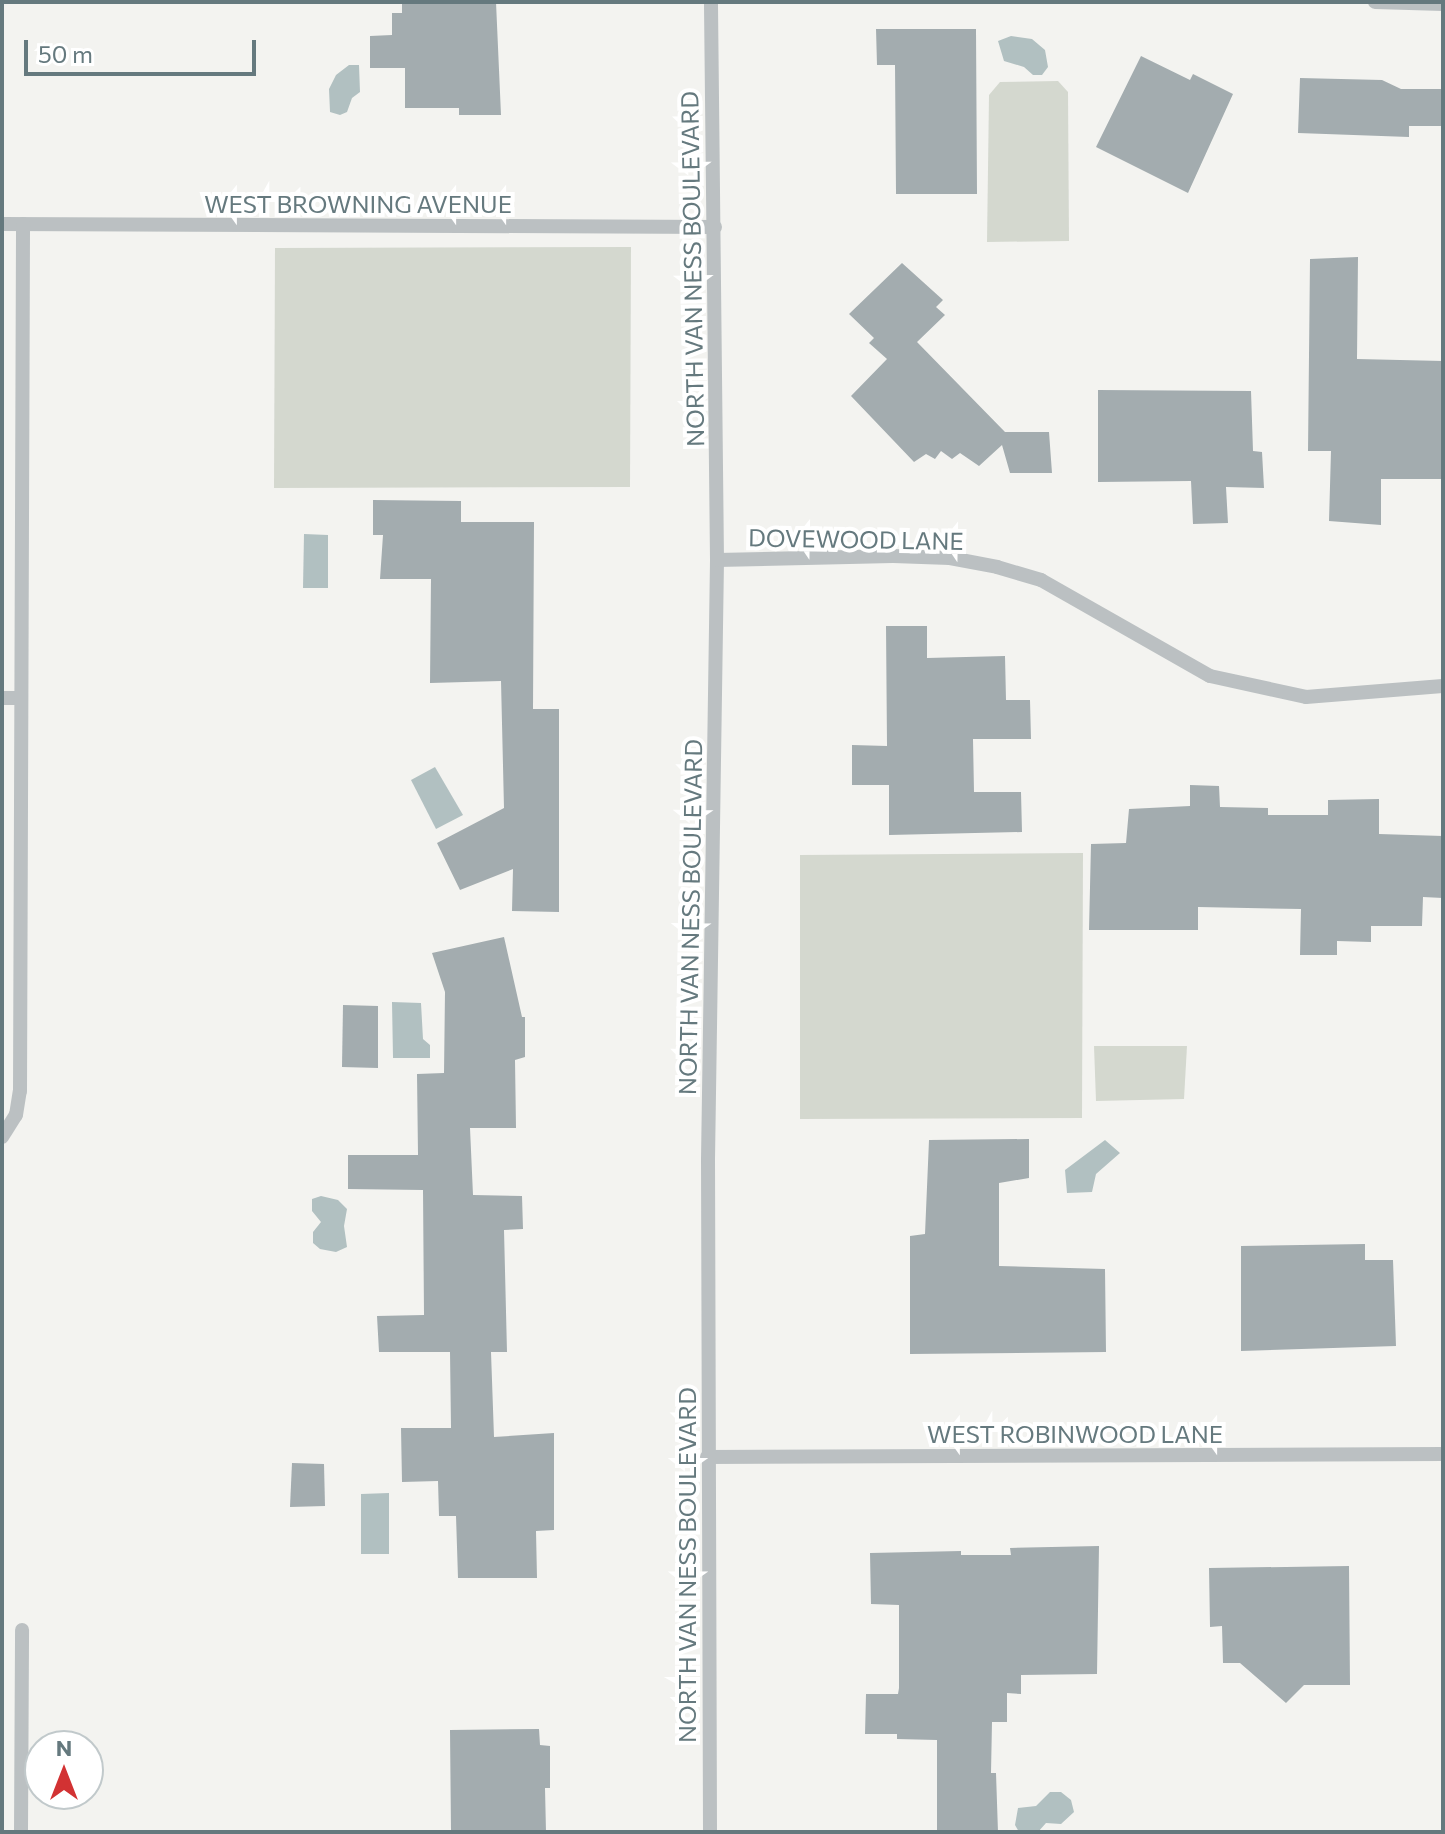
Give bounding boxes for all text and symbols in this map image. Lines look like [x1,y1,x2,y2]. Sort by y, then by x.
scale bar [28,24,260,74]
text: 50 m [38,39,93,68]
street label: NORTH VAN NESS BOULEVARD [674,91,710,447]
street label: WEST BROWNING AVENUE [204,190,512,218]
street label: DOVEWOOD LANE [748,523,964,555]
street label: NORTH VAN NESS BOULEVARD [672,739,708,1095]
street label: NORTH VAN NESS BOULEVARD [673,1387,701,1743]
street label: WEST ROBINWOOD LANE [927,1420,1223,1448]
north arrow [24,1730,104,1810]
text: N [56,1734,72,1761]

